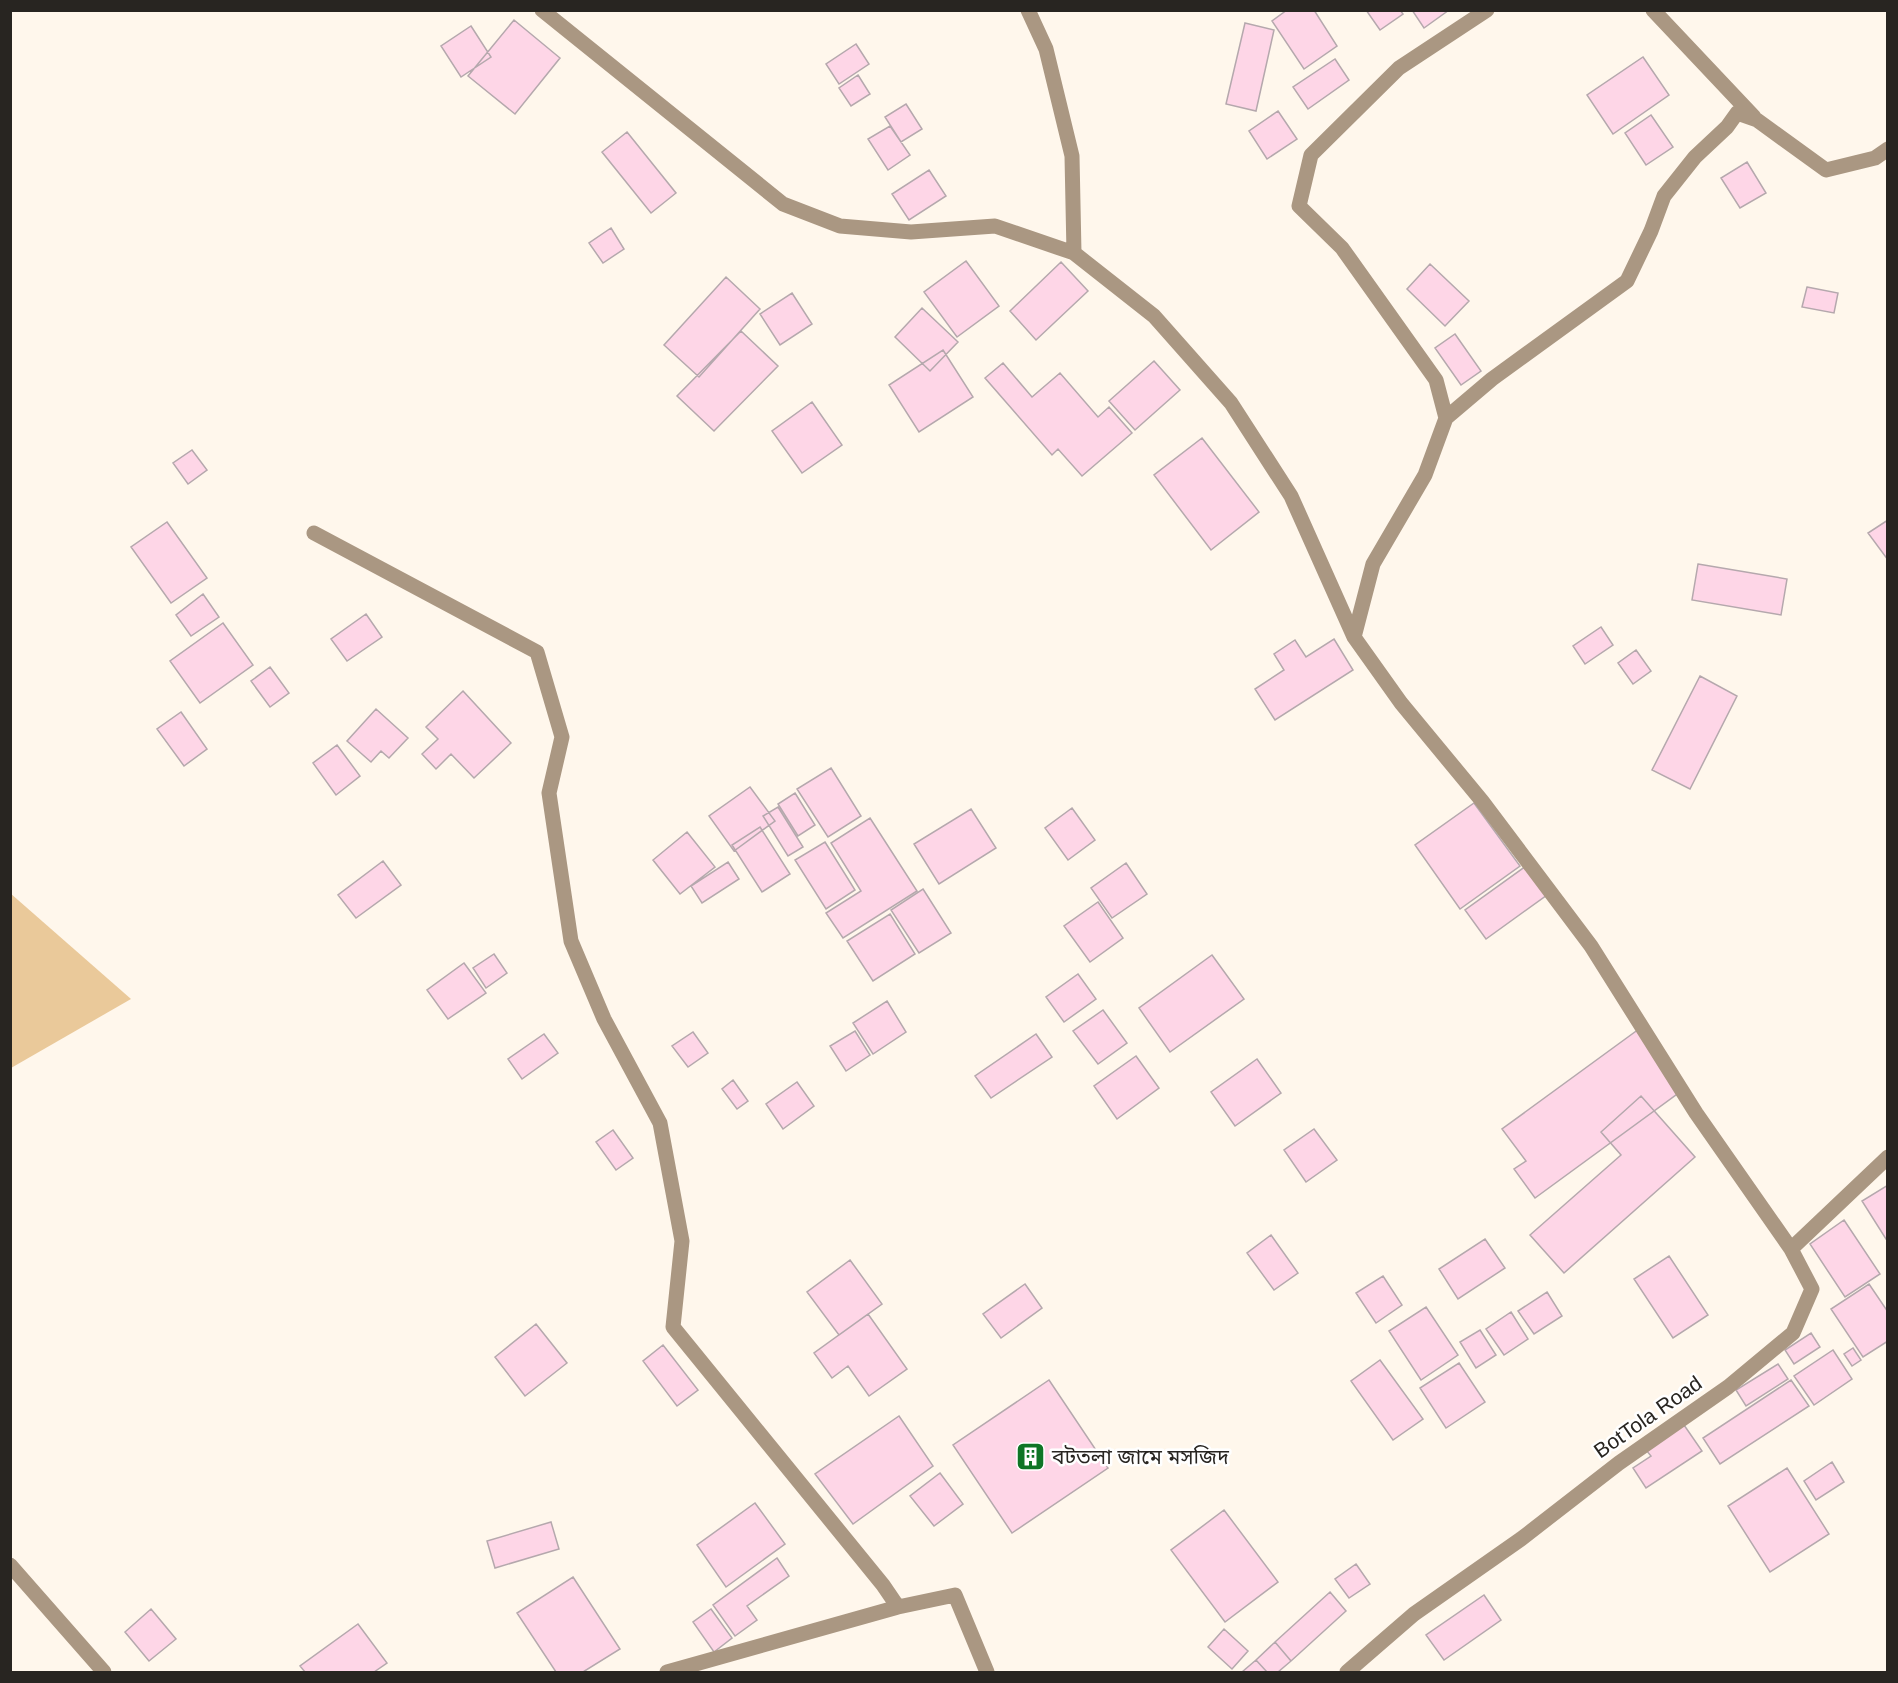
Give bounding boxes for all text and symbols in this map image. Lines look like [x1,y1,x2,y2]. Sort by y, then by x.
street label: BotTola Road [1589,1371,1706,1462]
building icon: বটতলা জামে মসজিদ [1015,1441,1047,1473]
place label: বটতলা জামে মসজিদ [1051,1445,1229,1468]

